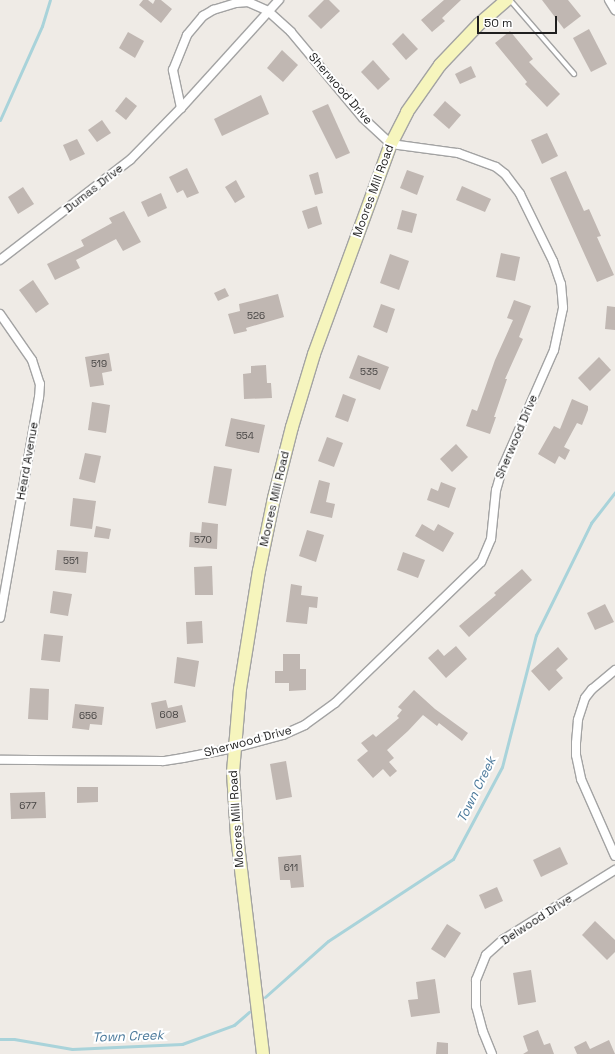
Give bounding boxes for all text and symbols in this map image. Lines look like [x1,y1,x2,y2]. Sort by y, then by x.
scale bar [479,8,559,34]
text: 50 m [484,15,512,31]
street label: Sherwood Drive [305,50,375,128]
street label: Moores Mill Road [351,143,397,239]
street label: Dumas Drive [62,162,126,216]
house number: 526 [247,310,265,322]
house number: 519 [91,358,107,370]
house number: 535 [360,366,378,378]
street label: Sherwood Drive [493,393,541,481]
street label: Heard Avenue [14,421,42,501]
house number: 554 [236,430,254,442]
street label: Moores Mill Road [257,450,293,548]
house number: 570 [194,534,212,546]
house number: 551 [63,555,79,567]
house number: 608 [160,709,178,721]
house number: 656 [79,710,97,722]
street label: Sherwood Drive [203,723,293,761]
water label: Town Creek [454,755,500,825]
street label: Moores Mill Road [226,770,248,868]
house number: 677 [19,800,37,812]
house number: 611 [284,862,298,874]
street label: Delwood Drive [499,892,575,948]
water label: Town Creek [92,1028,164,1046]

